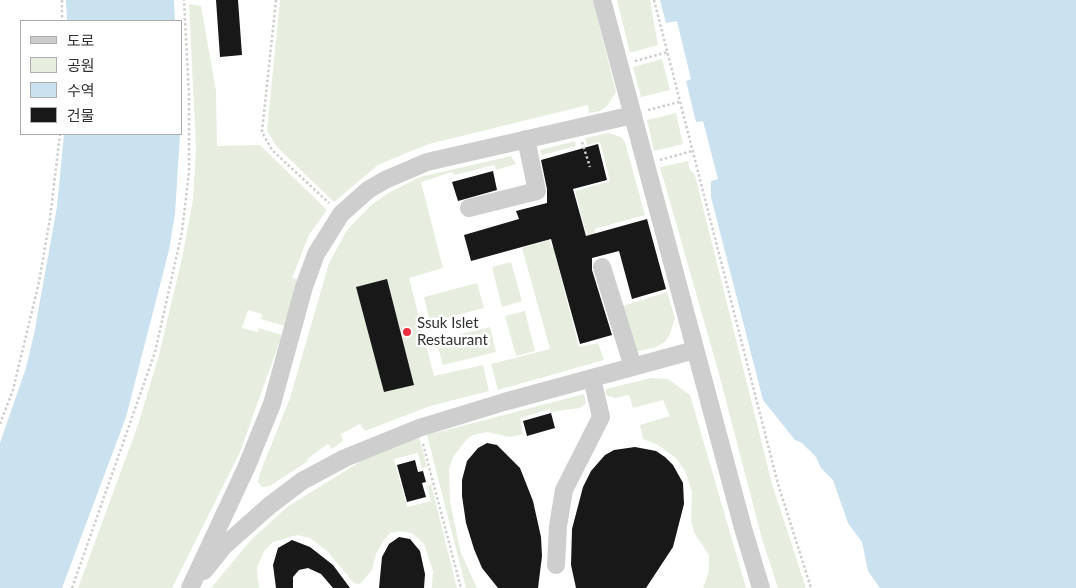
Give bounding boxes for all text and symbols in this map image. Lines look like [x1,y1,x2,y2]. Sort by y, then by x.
legend [20,20,182,135]
text: 도로 [67,31,95,49]
text: 공원 [67,56,95,74]
text: 수역 [67,81,95,99]
text: 건물 [67,106,95,124]
place label: Ssuk Islet Restaurant [417,314,488,349]
marker: Ssuk Islet Restaurant [401,326,413,338]

